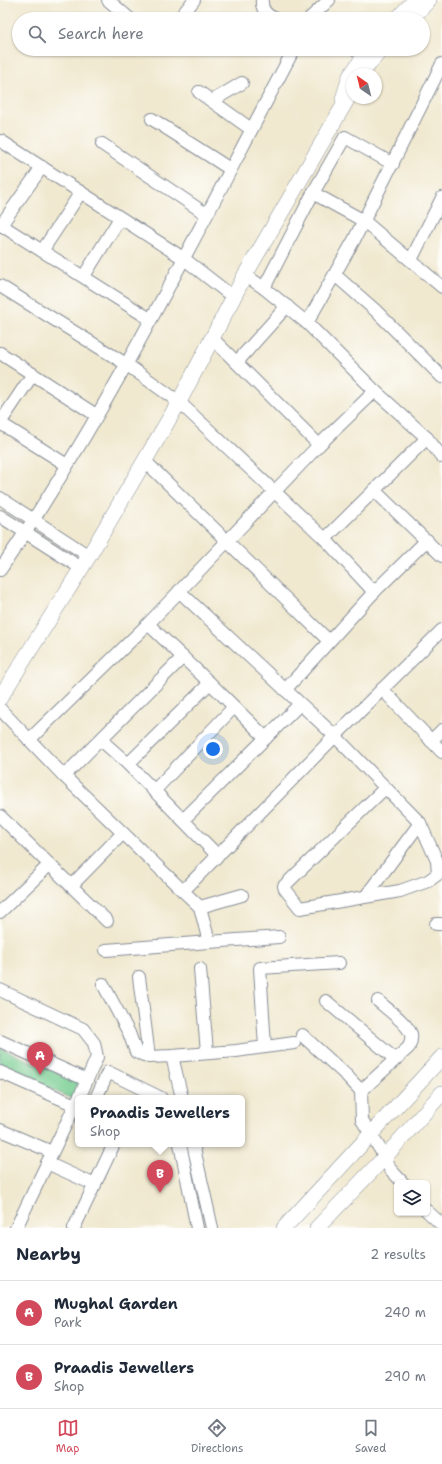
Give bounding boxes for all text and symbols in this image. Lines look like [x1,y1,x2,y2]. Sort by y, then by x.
search box [12,12,430,56]
icon: search [26,23,48,45]
text: Search here [58,24,144,44]
north arrow [346,68,382,104]
your location [203,739,223,759]
pin: A [27,1042,53,1075]
popup [75,1095,245,1147]
text: Praadis Jewellers [90,1103,230,1123]
text: Shop [90,1123,120,1140]
pin: B [147,1160,173,1193]
map controls [394,1180,430,1216]
button: layers [394,1180,430,1216]
text: Nearby [16,1243,81,1265]
text: 2 results [370,1246,426,1263]
text: Mughal Garden [54,1294,178,1314]
text: A [24,1304,34,1321]
text: 240 m [384,1304,426,1321]
text: Park [54,1314,82,1331]
text: Praadis Jewellers [54,1358,194,1378]
text: B [25,1368,33,1385]
text: 290 m [384,1368,426,1385]
text: Shop [54,1378,84,1395]
tab: Map [56,1417,79,1456]
tab: Directions [191,1417,243,1456]
tab: Saved [355,1417,386,1456]

